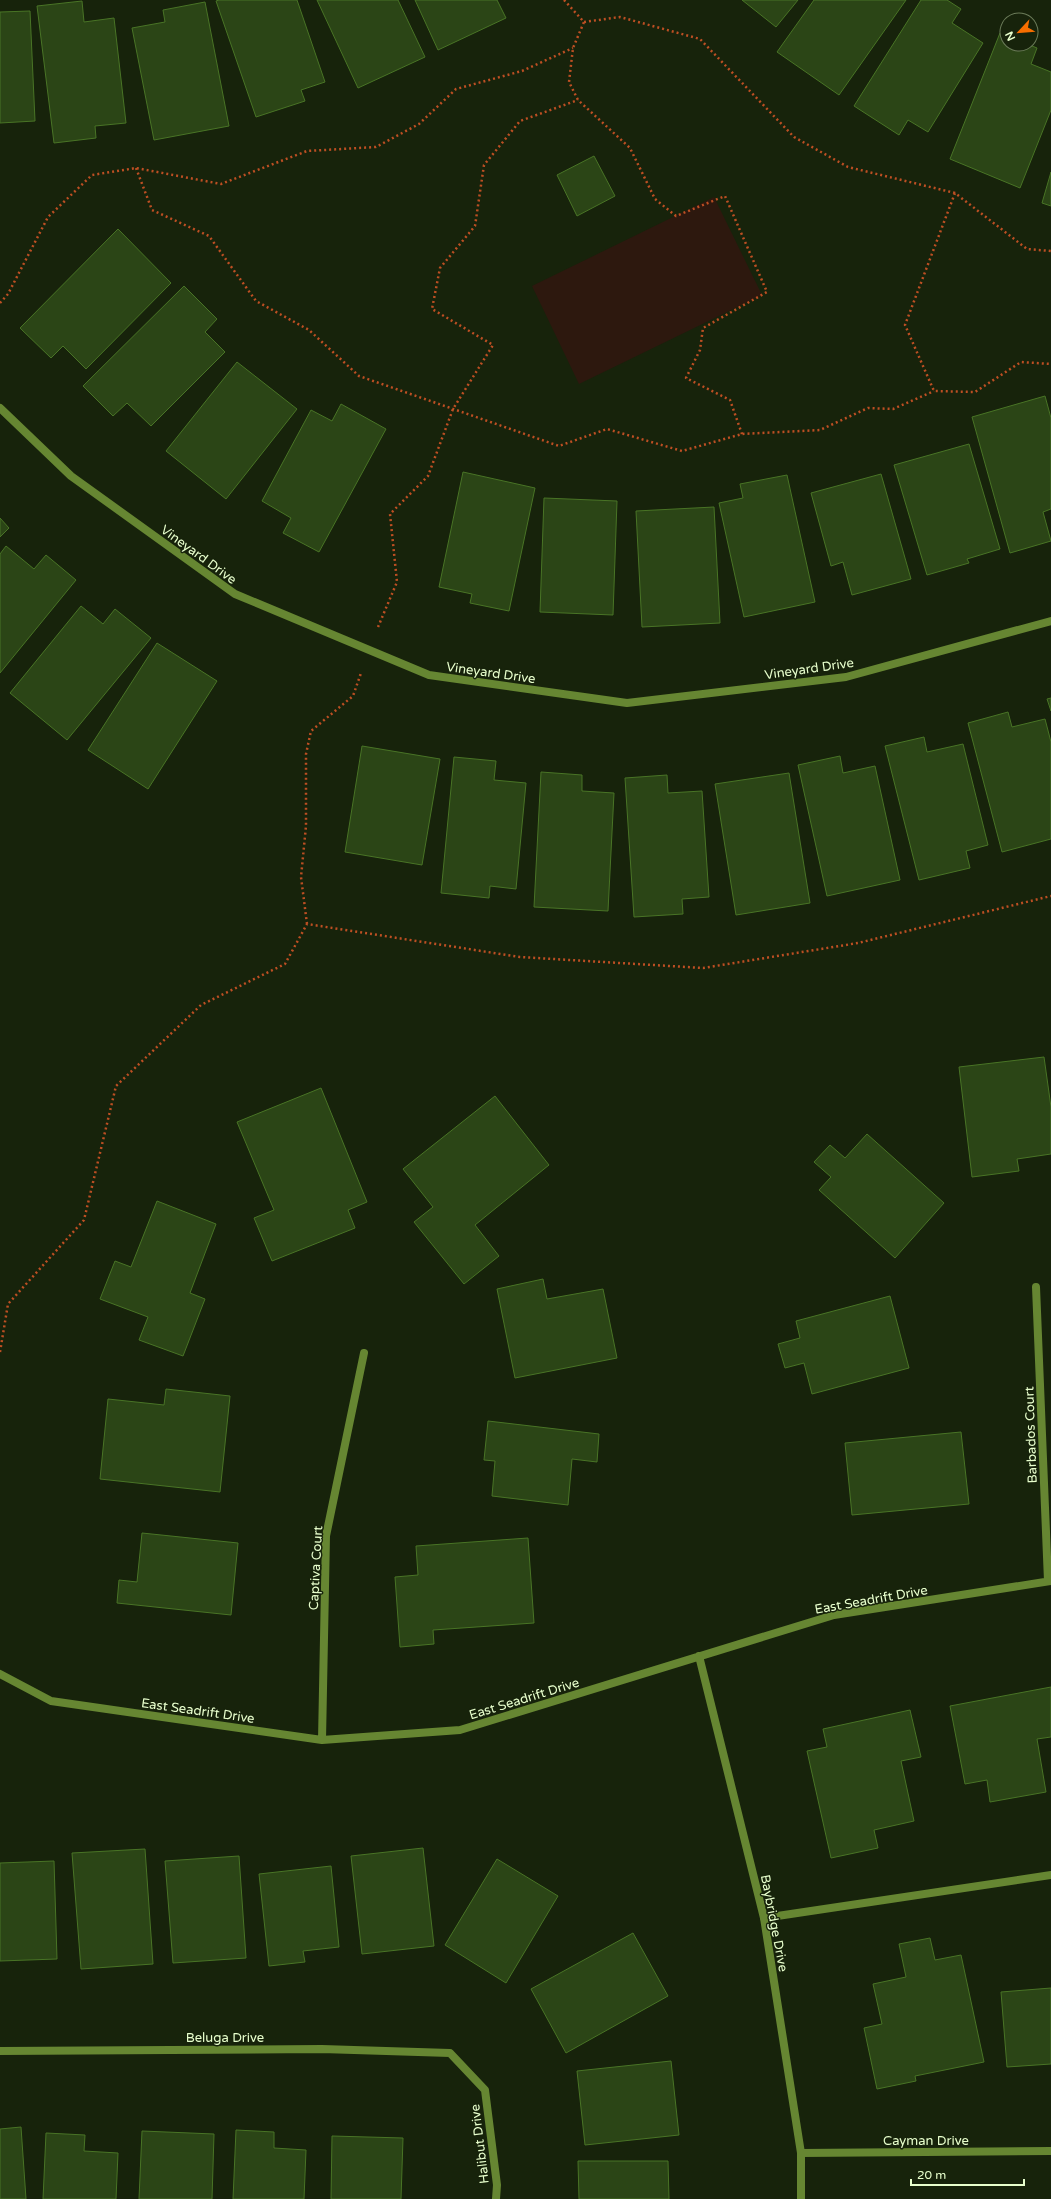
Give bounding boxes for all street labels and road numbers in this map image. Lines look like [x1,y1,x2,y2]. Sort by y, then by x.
street label: Vineyard Drive [157,522,239,588]
street label: Vineyard Drive [763,655,855,683]
street label: Vineyard Drive [445,659,537,687]
street label: Barbados Court [1021,1386,1041,1484]
street label: Captiva Court [306,1525,326,1611]
street label: East Seadrift Drive [813,1582,929,1618]
street label: East Seadrift Drive [467,1675,581,1723]
street label: East Seadrift Drive [140,1695,256,1727]
street label: Baybridge Drive [757,1873,791,1973]
street label: Beluga Drive [186,2030,264,2046]
street label: Halibut Drive [467,2103,493,2185]
street label: Cayman Drive [883,2133,969,2149]

